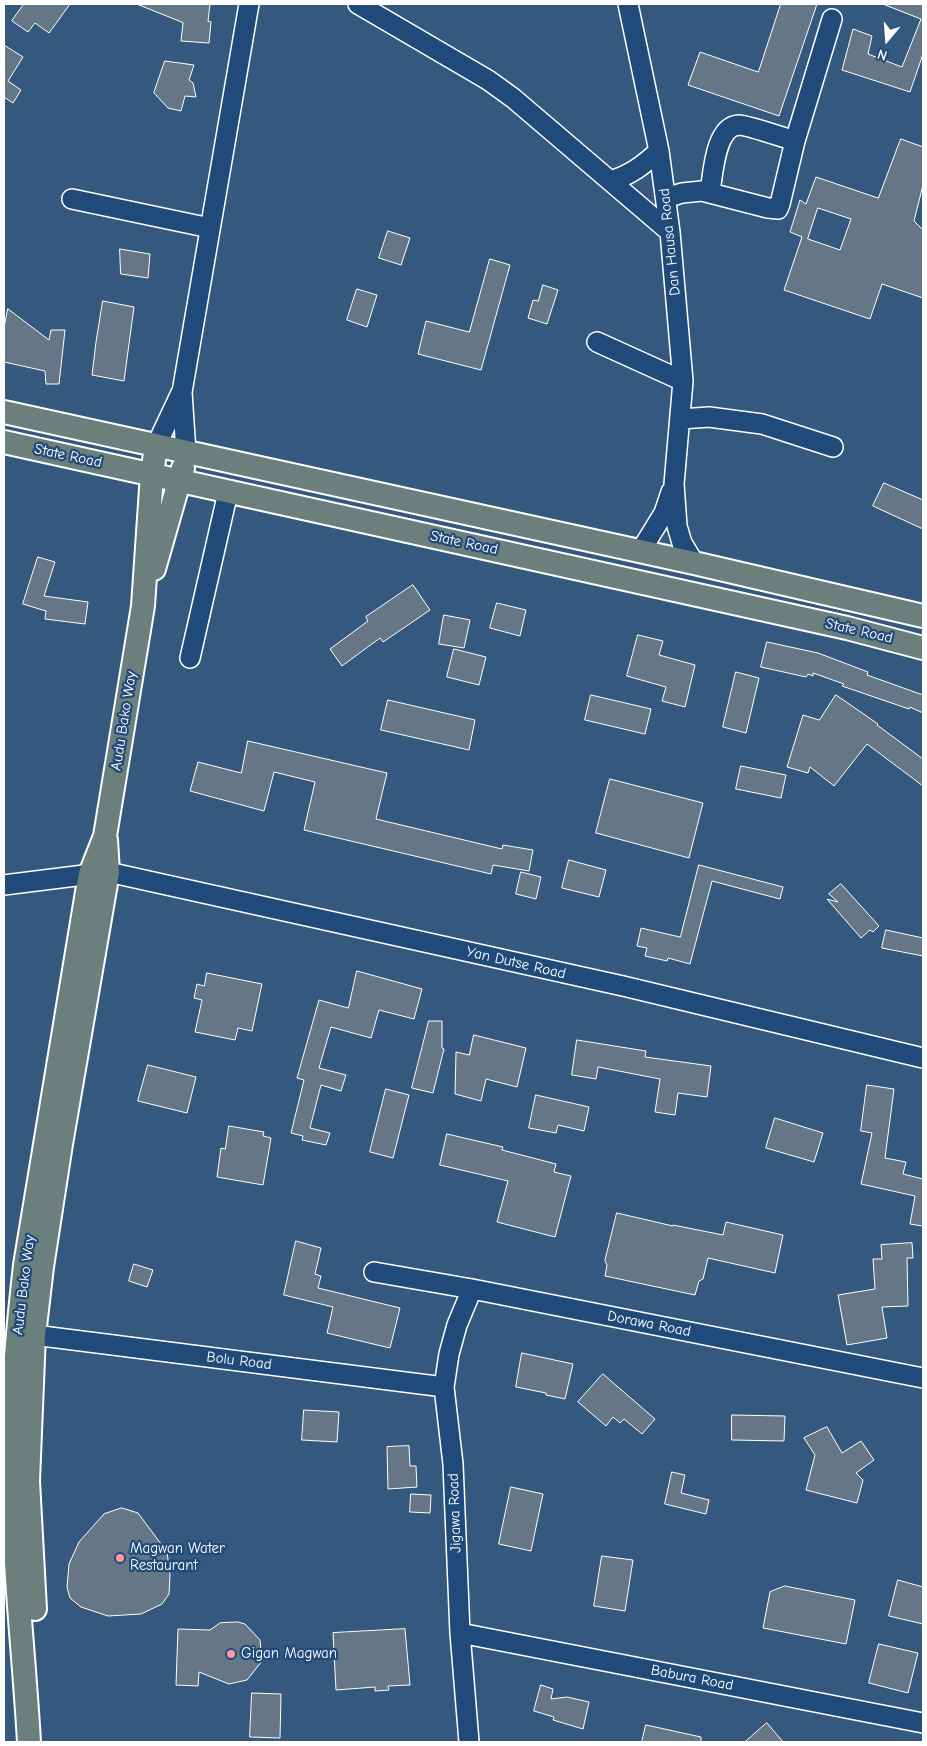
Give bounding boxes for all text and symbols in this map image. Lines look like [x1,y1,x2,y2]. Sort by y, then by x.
north arrow [862,15,912,65]
text: N [875,45,889,64]
street label: Dan Hausa Road [655,187,685,297]
street label: State Road [33,440,103,472]
street label: State Road [429,527,499,559]
street label: State Road [824,615,894,647]
street label: Audu Bako Way [107,670,141,772]
street label: Yan Dutse Road [465,943,567,983]
street label: Audu Bako Way [9,1234,39,1336]
street label: Dorawa Road [606,1307,692,1341]
street label: Bolu Road [205,1348,273,1374]
street label: Jigawa Road [445,1473,465,1553]
place label: Magwan Water Restaurant [130,1540,225,1575]
marker: Magwan Water Restaurant [114,1552,126,1564]
place label: Gigan Magwan [241,1645,337,1663]
marker: Gigan Magwan [225,1648,237,1660]
street label: Babura Road [649,1661,735,1695]

